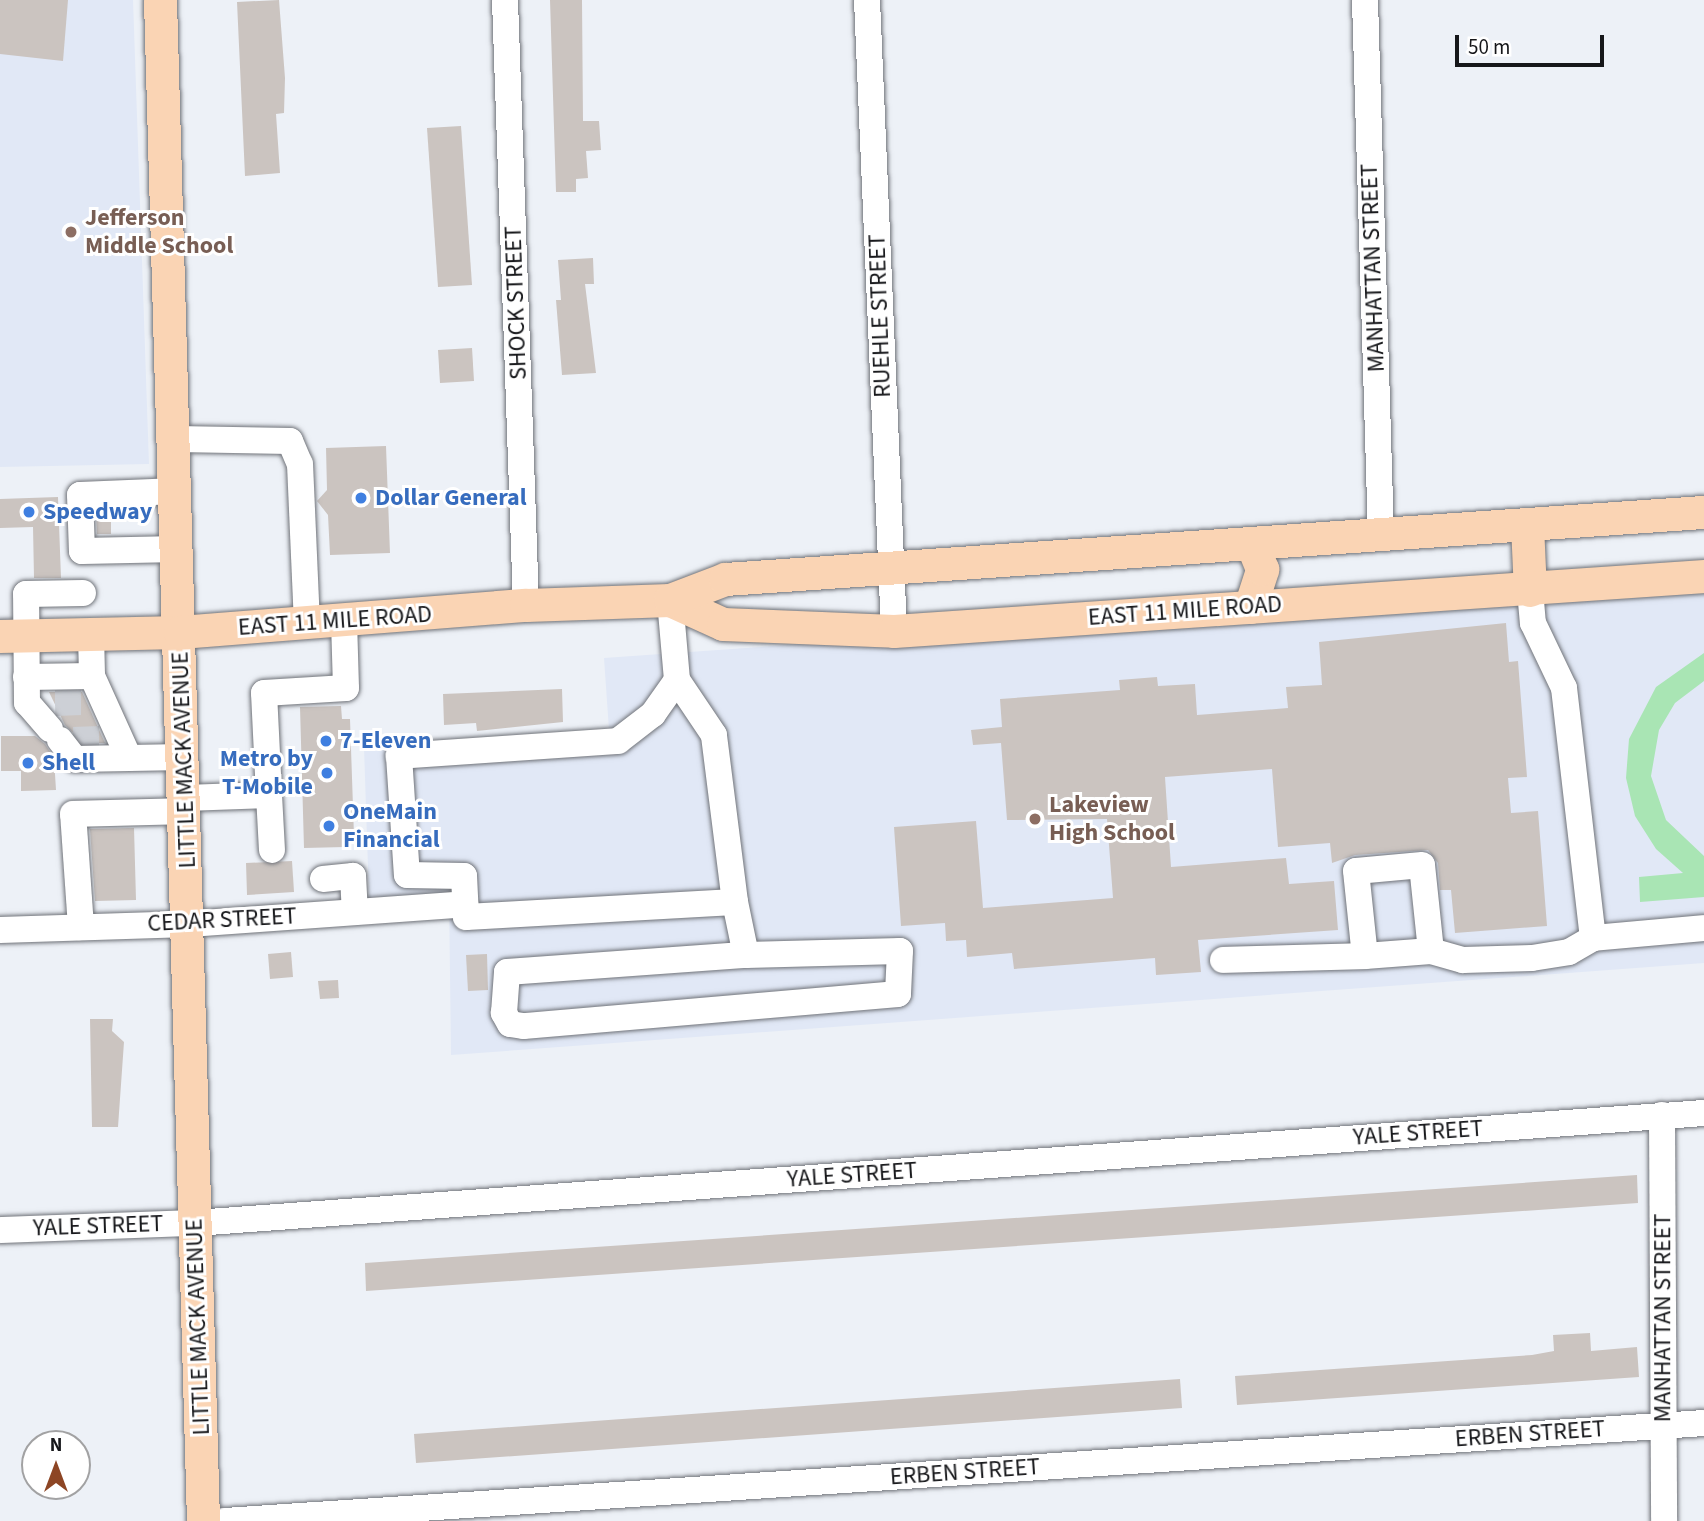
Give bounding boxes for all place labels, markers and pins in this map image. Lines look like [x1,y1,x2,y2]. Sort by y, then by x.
place label: Jefferson Middle School [85,204,233,260]
marker: Jefferson Middle School [63,224,79,240]
place label: Dollar General [375,484,527,512]
marker: Dollar General [353,490,369,506]
place label: Speedway [43,498,152,526]
marker: Speedway [21,504,37,520]
place label: 7-Eleven [340,727,431,755]
marker: 7-Eleven [318,733,334,749]
place label: Metro by T-Mobile [220,745,313,801]
place label: Shell [42,749,95,777]
marker: Shell [20,755,36,771]
marker: Metro by T-Mobile [319,765,335,781]
place label: Lakeview High School [1049,791,1175,847]
place label: OneMain Financial [343,798,440,854]
marker: Lakeview High School [1027,811,1043,827]
marker: OneMain Financial [321,818,337,834]

